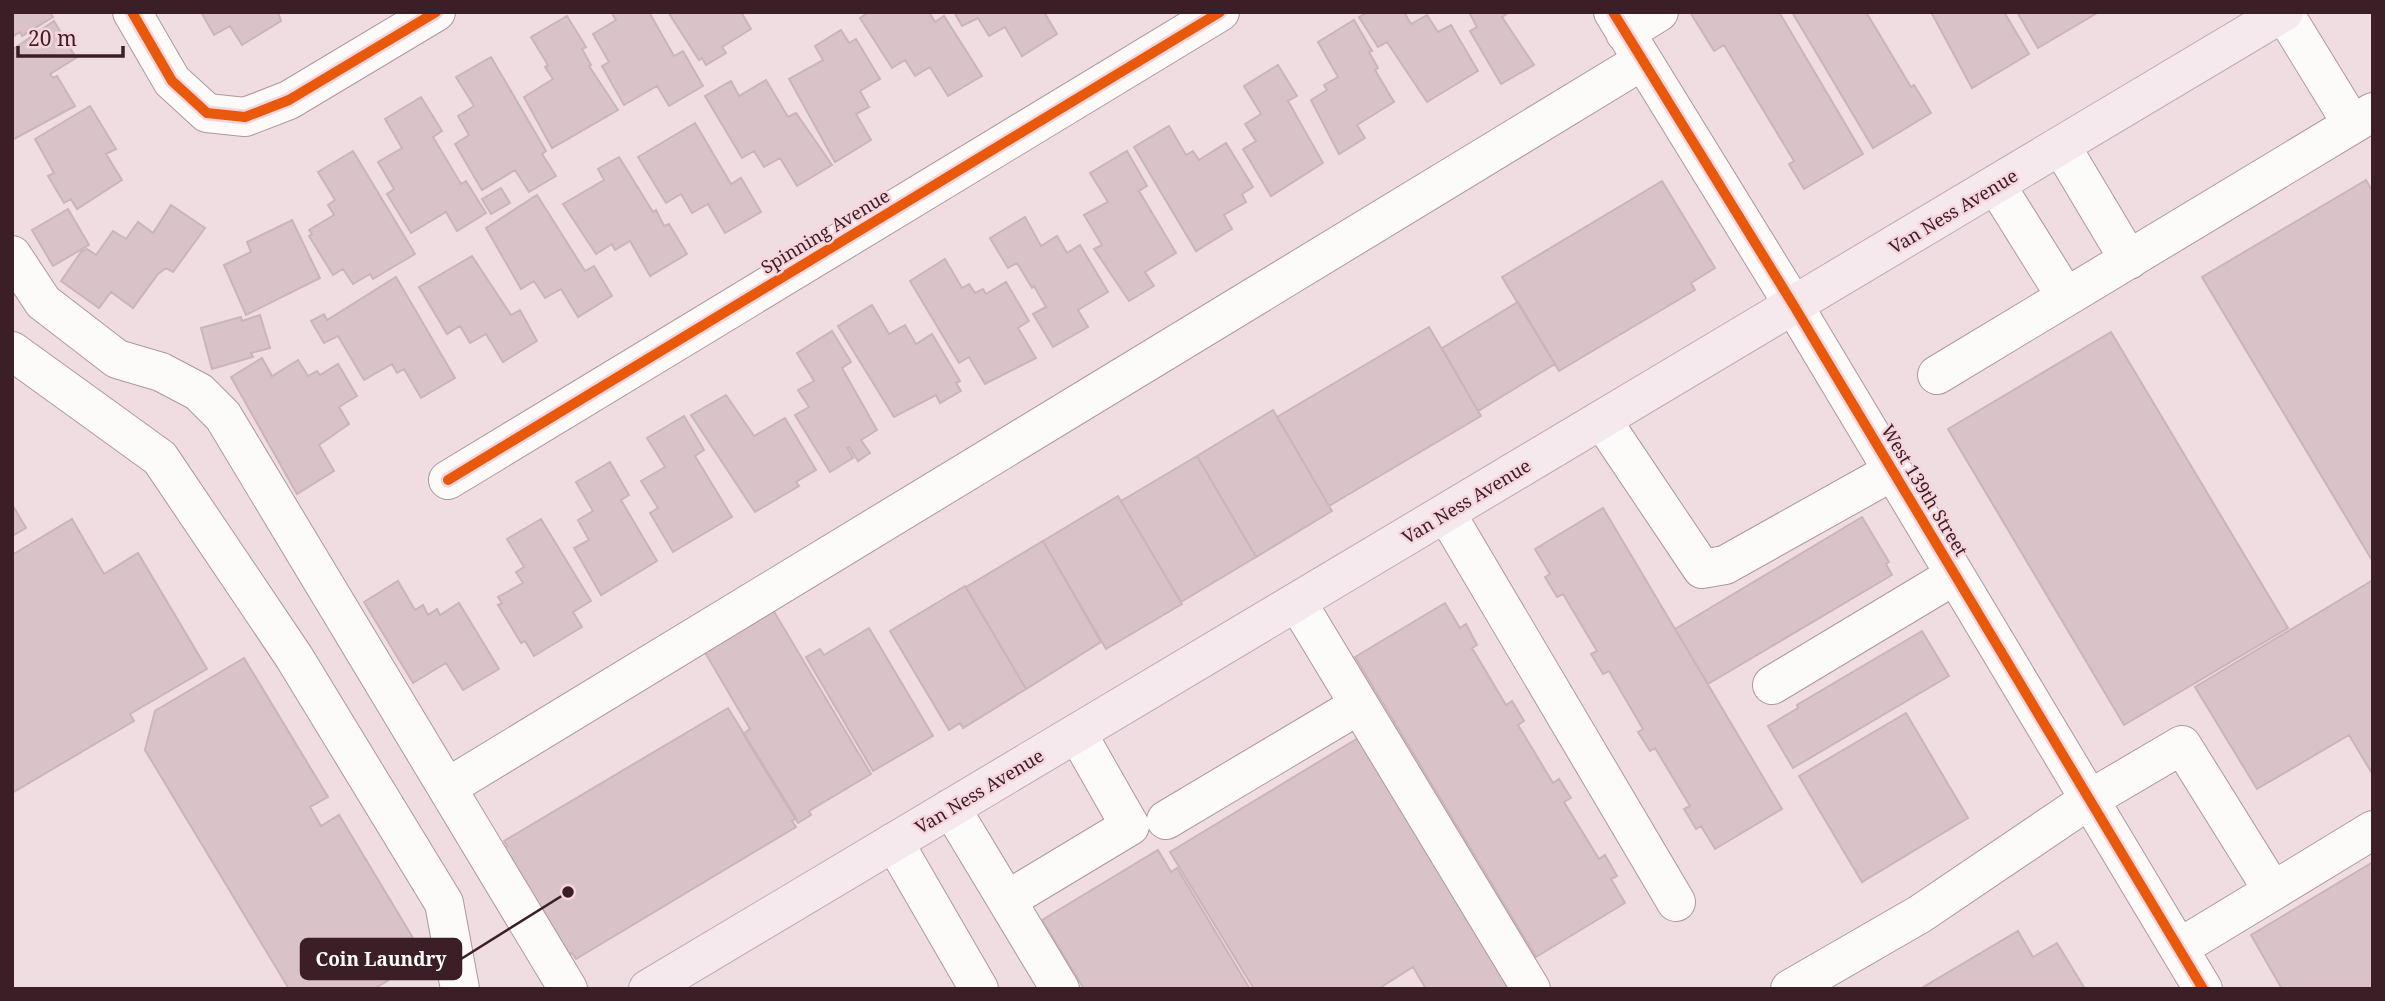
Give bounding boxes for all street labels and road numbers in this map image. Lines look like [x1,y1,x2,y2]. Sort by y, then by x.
street label: Van Ness Avenue [1884,163,2022,259]
street label: Spinning Avenue [756,183,894,279]
street label: West 139th Street [1876,420,1974,560]
street label: Van Ness Avenue [1397,453,1535,549]
street label: Van Ness Avenue [910,743,1048,839]

